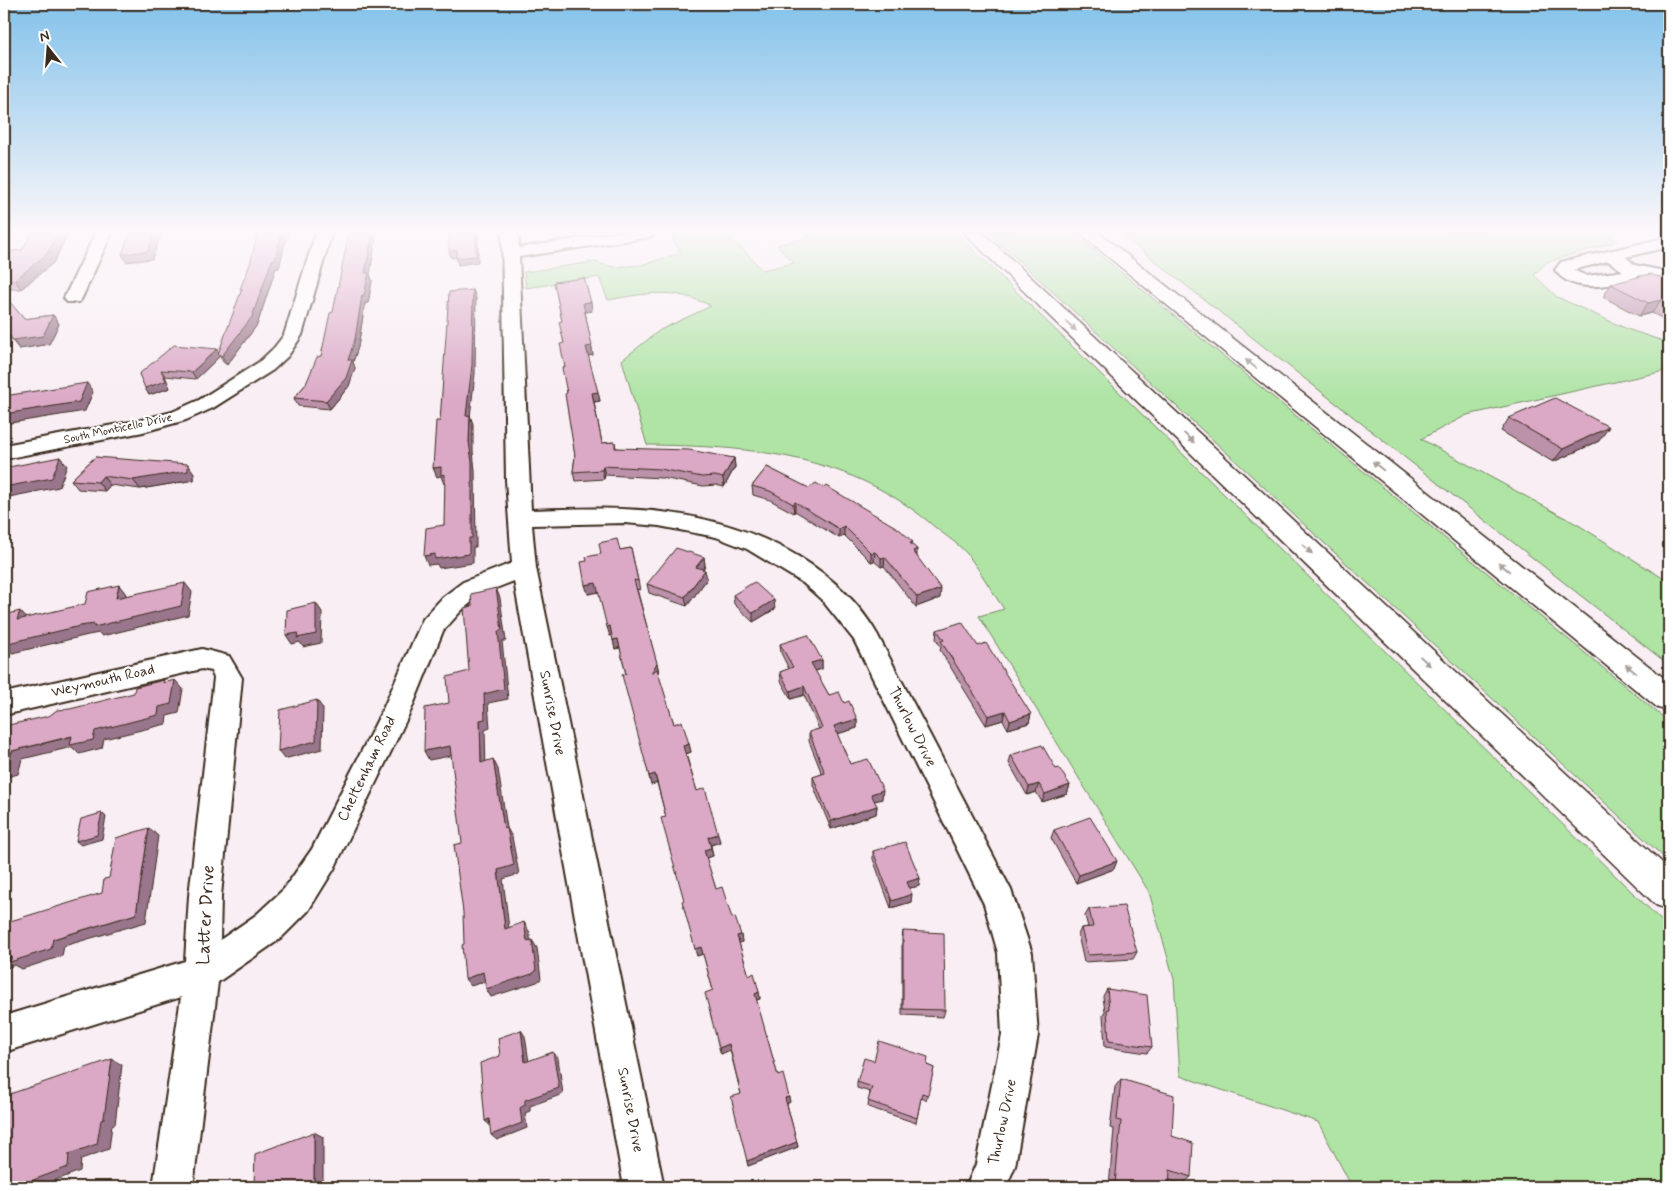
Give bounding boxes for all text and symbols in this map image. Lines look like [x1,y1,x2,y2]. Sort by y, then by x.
north arrow [22,22,72,72]
text: N [37,27,52,46]
one-way arrow [1064,320,1076,332]
one-way arrow [1244,359,1258,369]
street label: South Monticello Drive [62,410,174,448]
one-way arrow [1182,432,1194,444]
one-way arrow [1371,460,1384,471]
one-way arrow [1300,543,1312,555]
one-way arrow [1498,562,1511,573]
one-way arrow [1418,655,1430,667]
street label: Weymouth Road [49,659,157,703]
one-way arrow [1625,663,1638,674]
street label: Sunrise Drive [534,669,570,757]
street label: Thurlow Drive [883,683,941,771]
street label: Cheltenham Road [333,713,401,825]
street label: Latter Drive [191,864,221,966]
street label: Sunrise Drive [612,1066,648,1154]
street label: Thurlow Drive [984,1077,1022,1167]

